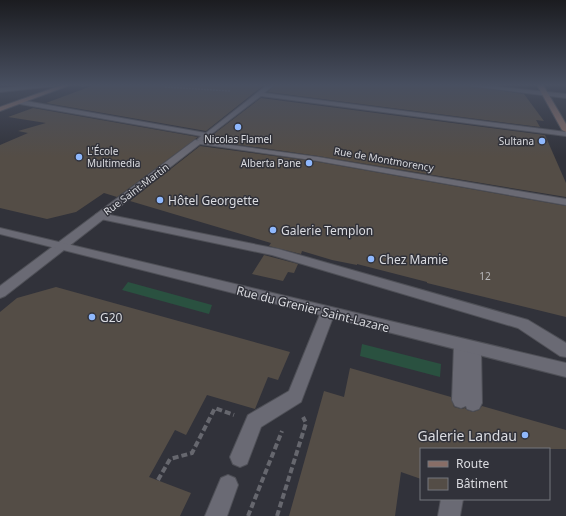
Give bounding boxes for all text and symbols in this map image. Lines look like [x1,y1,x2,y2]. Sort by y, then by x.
marker: Nicolas Flamel [233,122,243,132]
place label: Nicolas Flamel [204,132,272,146]
place label: Sultana [499,134,534,148]
marker: Sultana [537,136,547,146]
street label: Rue de Montmorency [333,143,436,175]
place label: L'École Multimedia [87,144,140,170]
marker: L'École Multimedia [74,152,84,162]
place label: Alberta Pane [241,156,301,170]
marker: Alberta Pane [304,158,314,168]
street label: Rue Saint-Martin [100,160,172,218]
place label: Hôtel Georgette [168,192,259,209]
marker: Hôtel Georgette [155,195,165,205]
place label: Galerie Templon [281,222,373,239]
marker: Galerie Templon [268,225,278,235]
place label: Chez Mamie [379,251,448,268]
marker: Chez Mamie [366,254,376,264]
house number: 12 [479,269,491,283]
street label: Rue du Grenier Saint-Lazare [235,282,392,336]
place label: G20 [100,309,123,326]
marker: G20 [87,312,97,322]
place label: Galerie Landau [418,426,517,445]
marker: Galerie Landau [520,430,530,440]
legend [420,448,550,500]
text: Route [456,455,489,472]
text: Bâtiment [456,475,508,492]

